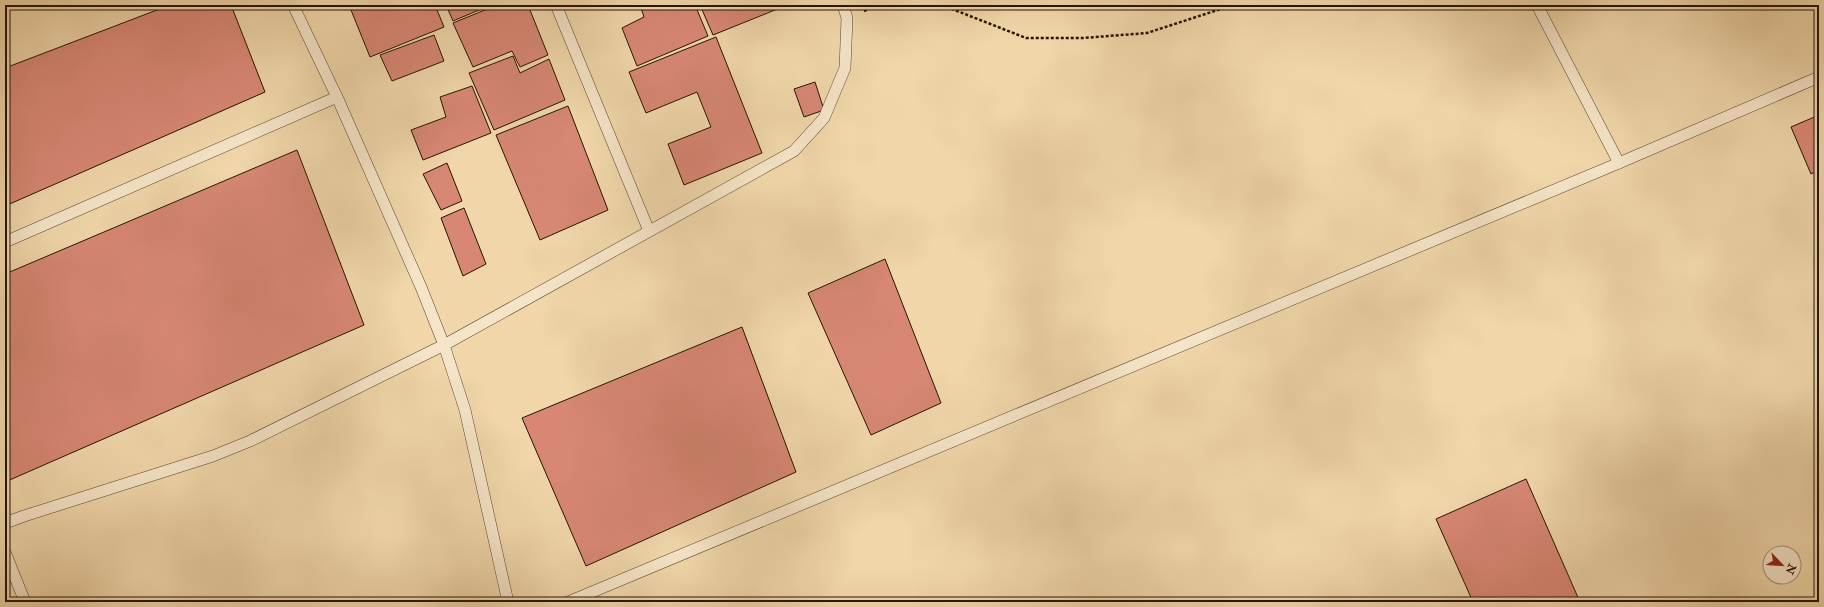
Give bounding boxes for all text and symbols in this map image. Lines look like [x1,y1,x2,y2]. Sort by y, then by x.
north arrow [1762,545,1802,585]
text: N [1782,561,1799,577]

